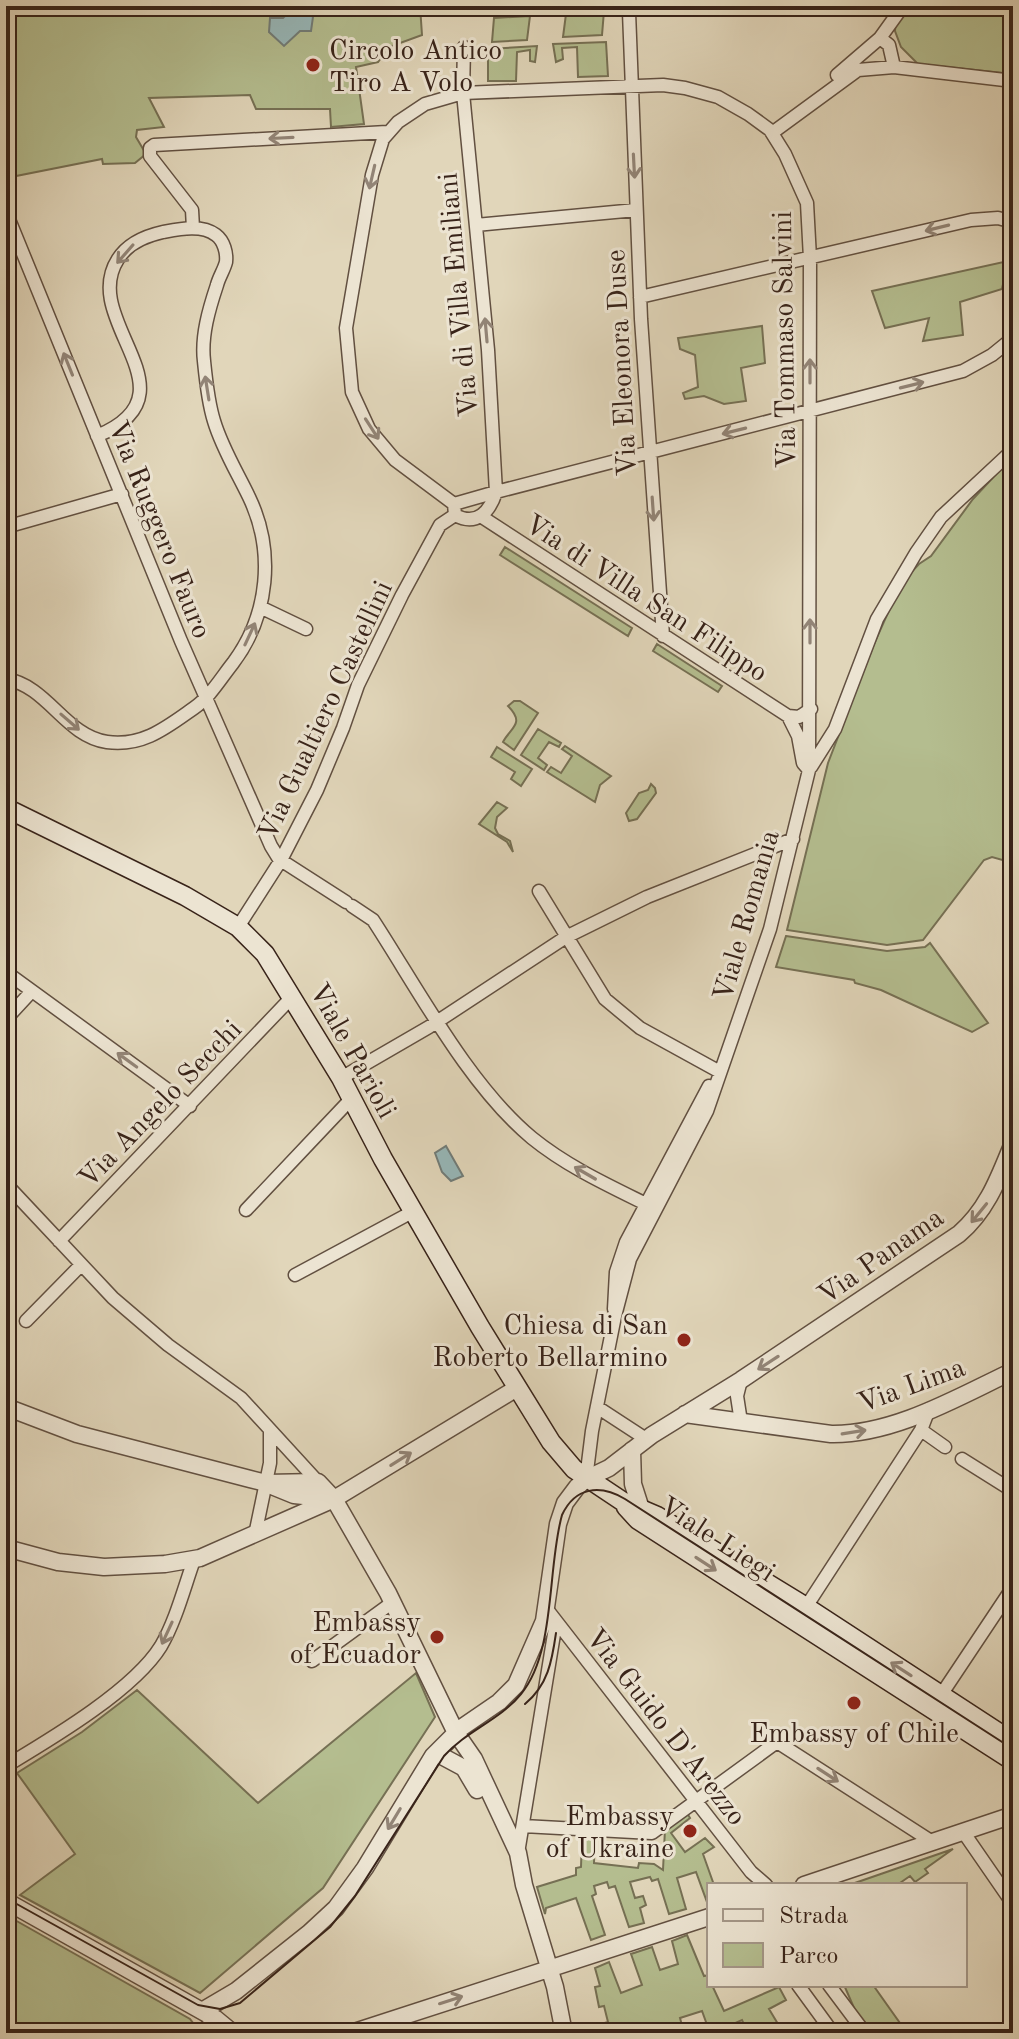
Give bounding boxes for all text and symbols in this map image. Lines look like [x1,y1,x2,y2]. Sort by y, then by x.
place label: Circolo Antico Tiro A Volo [329,38,502,98]
marker: Circolo Antico Tiro A Volo [304,56,322,74]
one-way arrow [268,131,295,146]
one-way arrow [627,152,642,179]
one-way arrow [364,164,379,189]
street label: Via di Villa Emiliani [435,171,485,418]
street label: Via Tommaso Salvini [770,211,802,469]
one-way arrow [924,222,950,237]
one-way arrow [116,243,134,263]
street label: Via Eleonora Duse [603,249,643,477]
one-way arrow [478,317,493,344]
one-way arrow [59,352,74,377]
one-way arrow [802,358,818,385]
one-way arrow [199,376,214,401]
one-way arrow [898,376,924,391]
street label: Via Ruggero Fauro [102,417,215,643]
one-way arrow [363,418,380,440]
one-way arrow [721,424,747,439]
one-way arrow [646,495,661,522]
street label: Via di Villa San Filippo [519,511,772,688]
street label: Via Gualtiero Castellini [254,577,399,845]
one-way arrow [802,618,818,645]
one-way arrow [243,623,258,647]
one-way arrow [59,712,80,730]
street label: Viale Romania [710,827,786,1005]
street label: Viale Parioli [303,979,400,1124]
street label: Via Angelo Secchi [74,1016,248,1194]
one-way arrow [116,1052,138,1068]
one-way arrow [574,1165,597,1181]
one-way arrow [970,1202,988,1223]
street label: Via Panama [814,1204,950,1311]
place label: Chiesa di San Roberto Bellarmino [432,1313,668,1373]
marker: Chiesa di San Roberto Bellarmino [675,1331,693,1349]
one-way arrow [757,1354,779,1371]
street label: Via Lima [855,1354,970,1419]
one-way arrow [841,1424,867,1439]
one-way arrow [389,1450,412,1466]
street label: Viale Liegi [653,1493,779,1588]
one-way arrow [694,1557,717,1573]
place label: Embassy of Ecuador [290,1610,421,1670]
one-way arrow [159,1621,174,1645]
street label: Via Guido D'Arezzo [579,1624,750,1832]
marker: Embassy of Ecuador [428,1628,446,1646]
one-way arrow [890,1660,912,1677]
marker: Embassy of Chile [845,1694,863,1712]
place label: Embassy of Chile [749,1721,959,1749]
one-way arrow [816,1767,839,1783]
place label: Embassy of Ukraine [546,1804,674,1864]
one-way arrow [386,1807,402,1830]
marker: Embassy of Ukraine [681,1822,699,1840]
legend [707,1883,967,1987]
text: Strada [779,1905,849,1929]
text: Parco [779,1945,838,1969]
one-way arrow [439,1992,464,2007]

